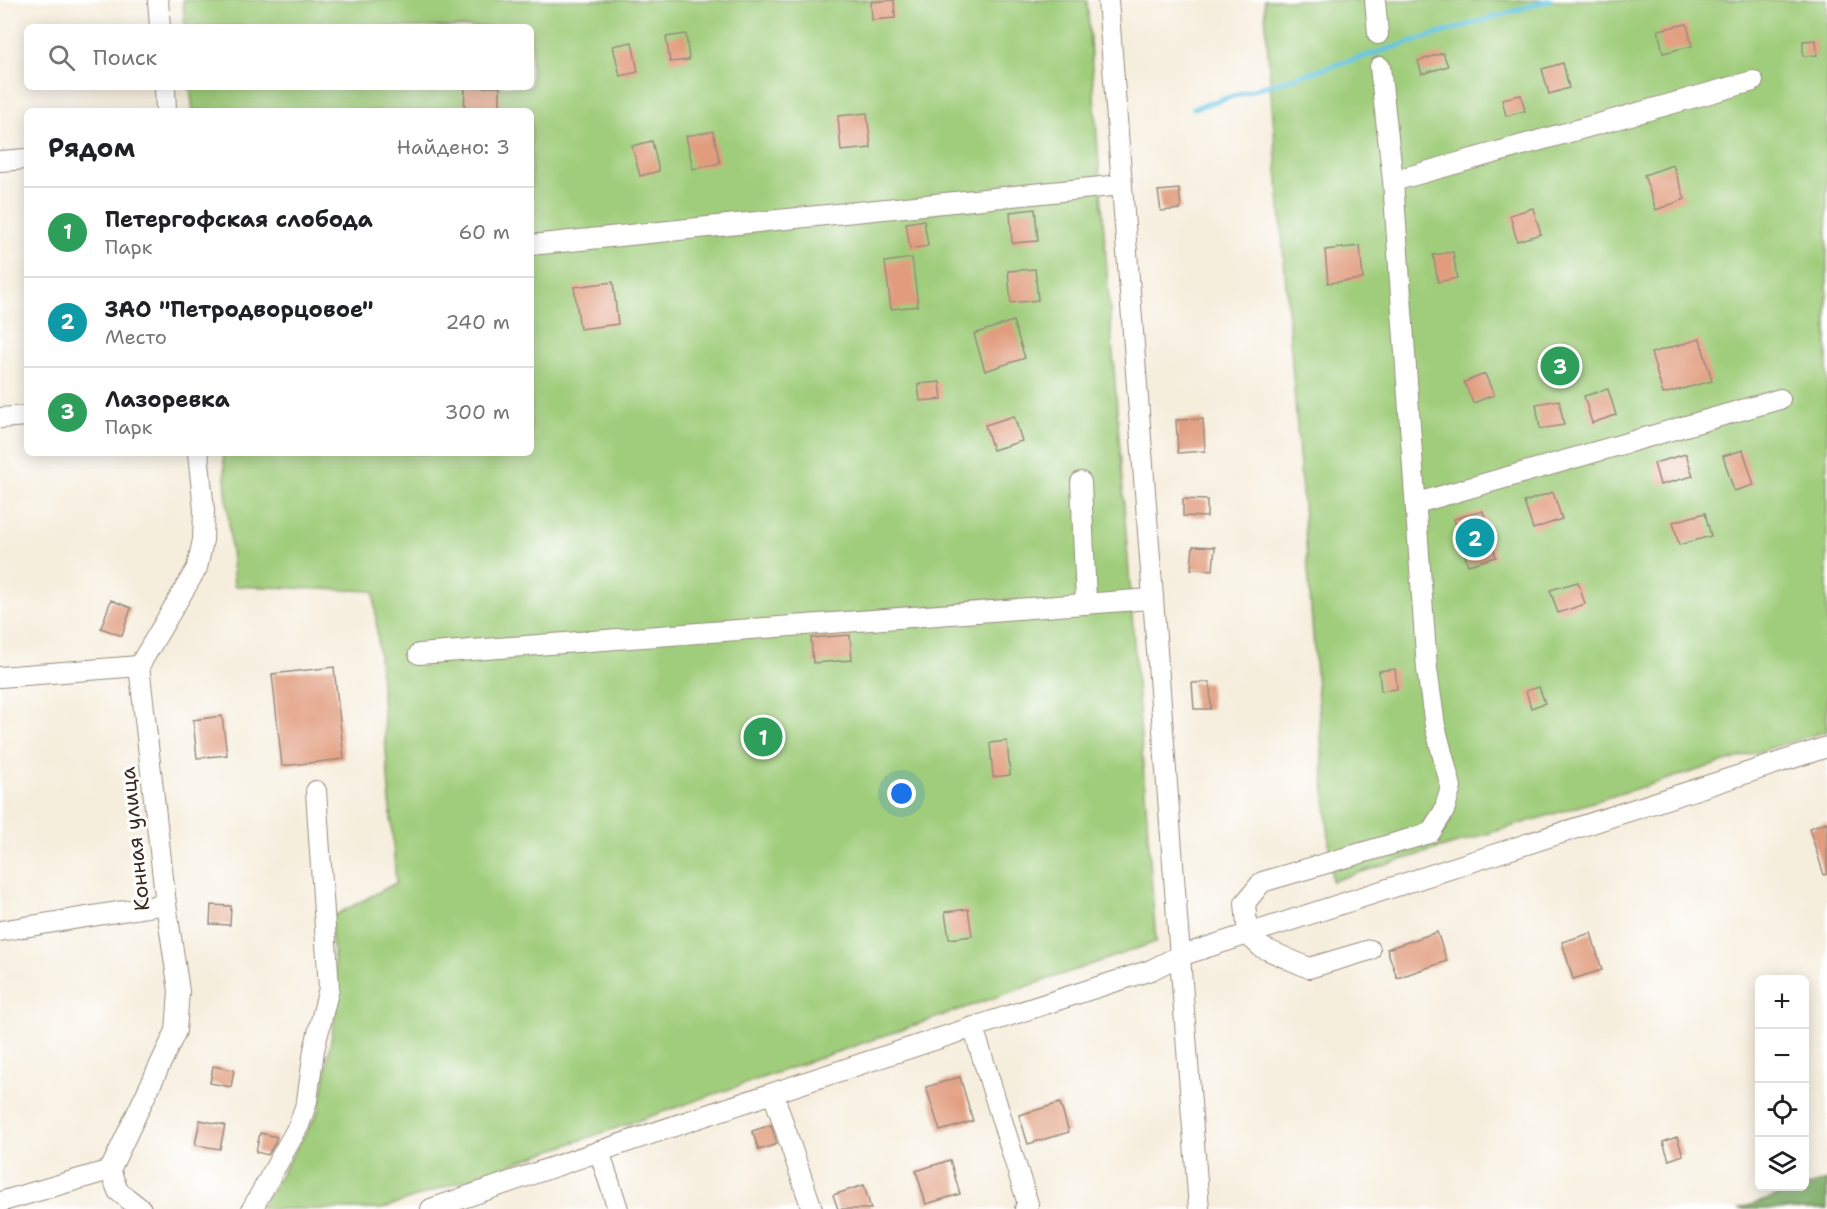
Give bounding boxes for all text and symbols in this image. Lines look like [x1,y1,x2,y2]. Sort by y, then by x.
search box [24,24,534,90]
icon: search [45,41,78,74]
text: Поиск [93,43,157,72]
text: Рядом [48,130,135,165]
text: Найдено: 3 [397,134,510,160]
text: Петергофская слобода [105,205,373,234]
text: 1 [63,219,72,245]
text: 60 m [458,219,510,245]
text: Парк [105,234,152,260]
text: ЗАО "Петродворцовое" [105,295,374,324]
text: 2 [61,309,75,335]
text: 240 m [445,309,510,335]
text: Место [105,324,167,350]
pin: 3 [1540,344,1580,388]
text: Лазоревка [105,385,230,414]
text: 3 [61,399,75,425]
text: 300 m [444,399,510,425]
text: Парк [105,414,152,440]
pin: 2 [1456,516,1494,560]
pin: 1 [744,714,783,760]
street label: Конная улица [113,765,157,913]
your location [887,779,916,808]
map controls [1755,975,1809,1191]
button: + [1755,975,1809,1029]
button: − [1755,1029,1809,1083]
button: locate [1755,1083,1809,1137]
button: layers [1755,1137,1809,1191]

